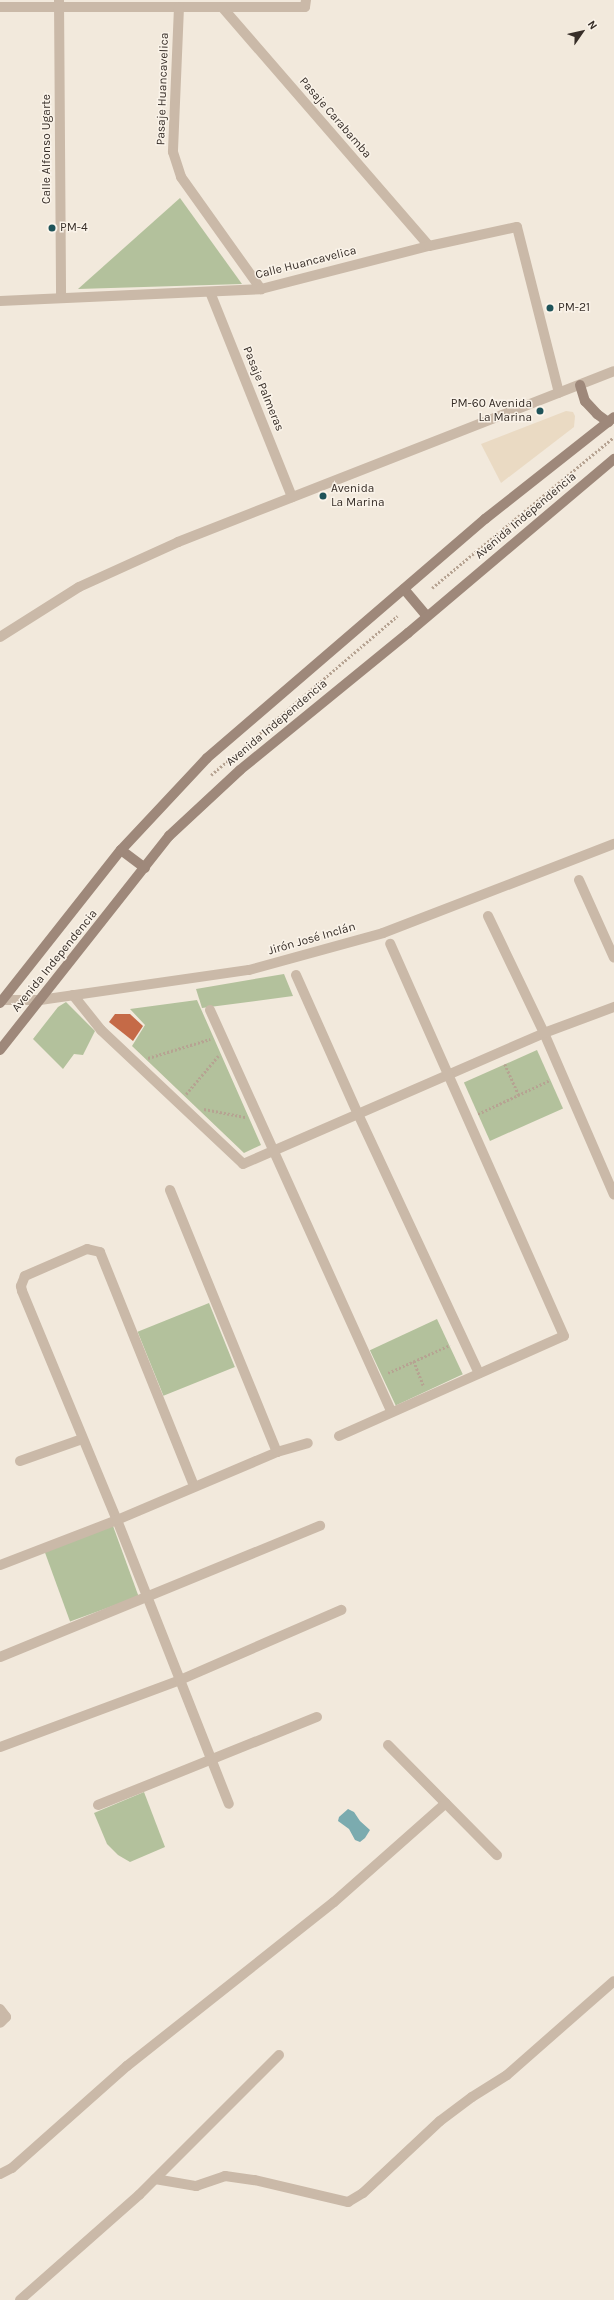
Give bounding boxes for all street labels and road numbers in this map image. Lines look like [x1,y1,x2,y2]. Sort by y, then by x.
street label: Pasaje Huancavelica [154,32,172,146]
street label: Pasaje Carabamba [296,75,374,161]
street label: Calle Alfonso Ugarte [40,94,54,204]
street label: Calle Huancavelica [254,243,358,283]
street label: Pasaje Palmeras [239,344,287,434]
street label: Avenida Independencia [473,470,579,562]
street label: Avenida Independencia [224,677,330,769]
street label: Avenida Independencia [9,907,101,1015]
street label: Jirón José Inclán [267,920,357,958]

